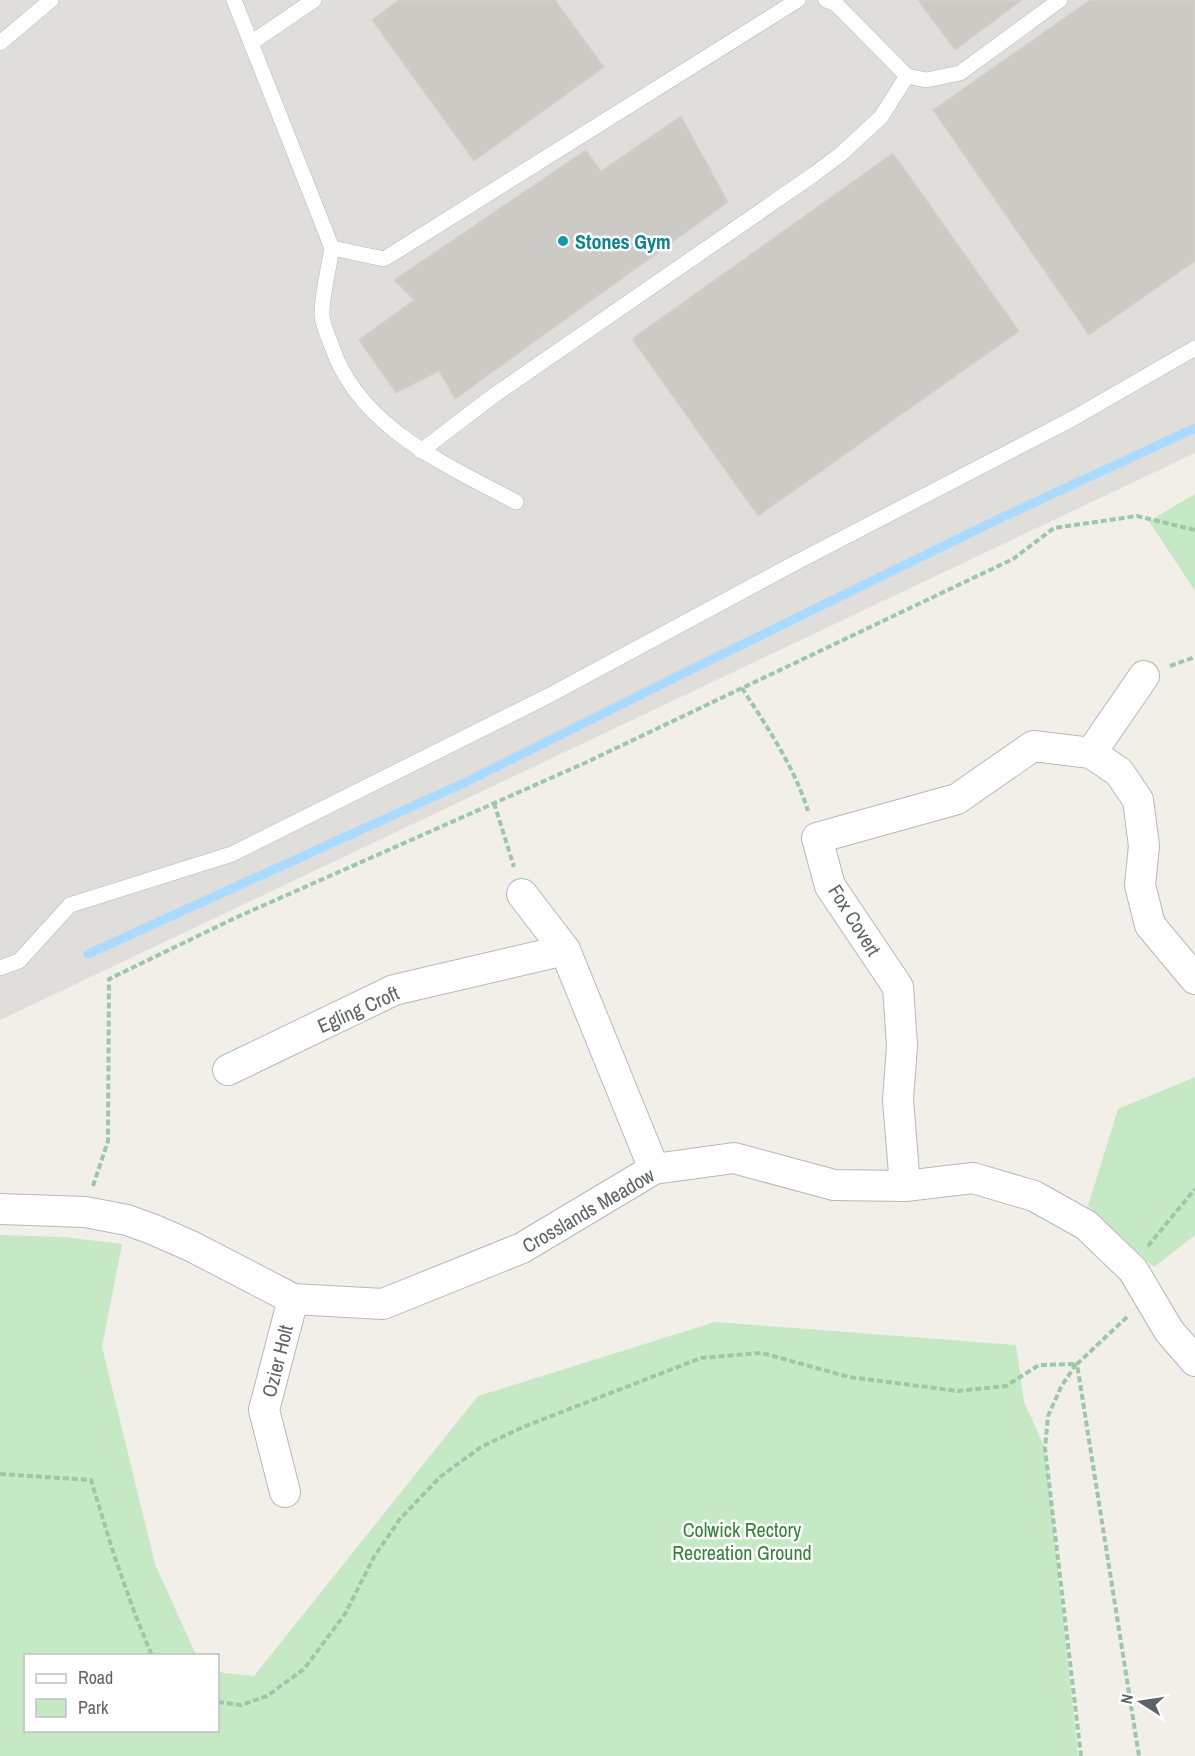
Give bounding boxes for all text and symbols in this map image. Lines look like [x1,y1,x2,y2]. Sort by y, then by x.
place label: Stones Gym [575,228,671,255]
marker: Stones Gym [556,234,570,248]
street label: Fox Covert [823,879,888,961]
street label: Egling Croft [313,979,403,1039]
street label: Crosslands Meadow [517,1161,659,1259]
street label: Ozier Holt [255,1321,299,1400]
park label: Colwick Rectory Recreation Ground [672,1516,812,1566]
legend [24,1654,219,1732]
text: Road [78,1665,113,1690]
north arrow [1111,1672,1171,1732]
text: N [1115,1692,1138,1706]
text: Park [78,1695,109,1720]

